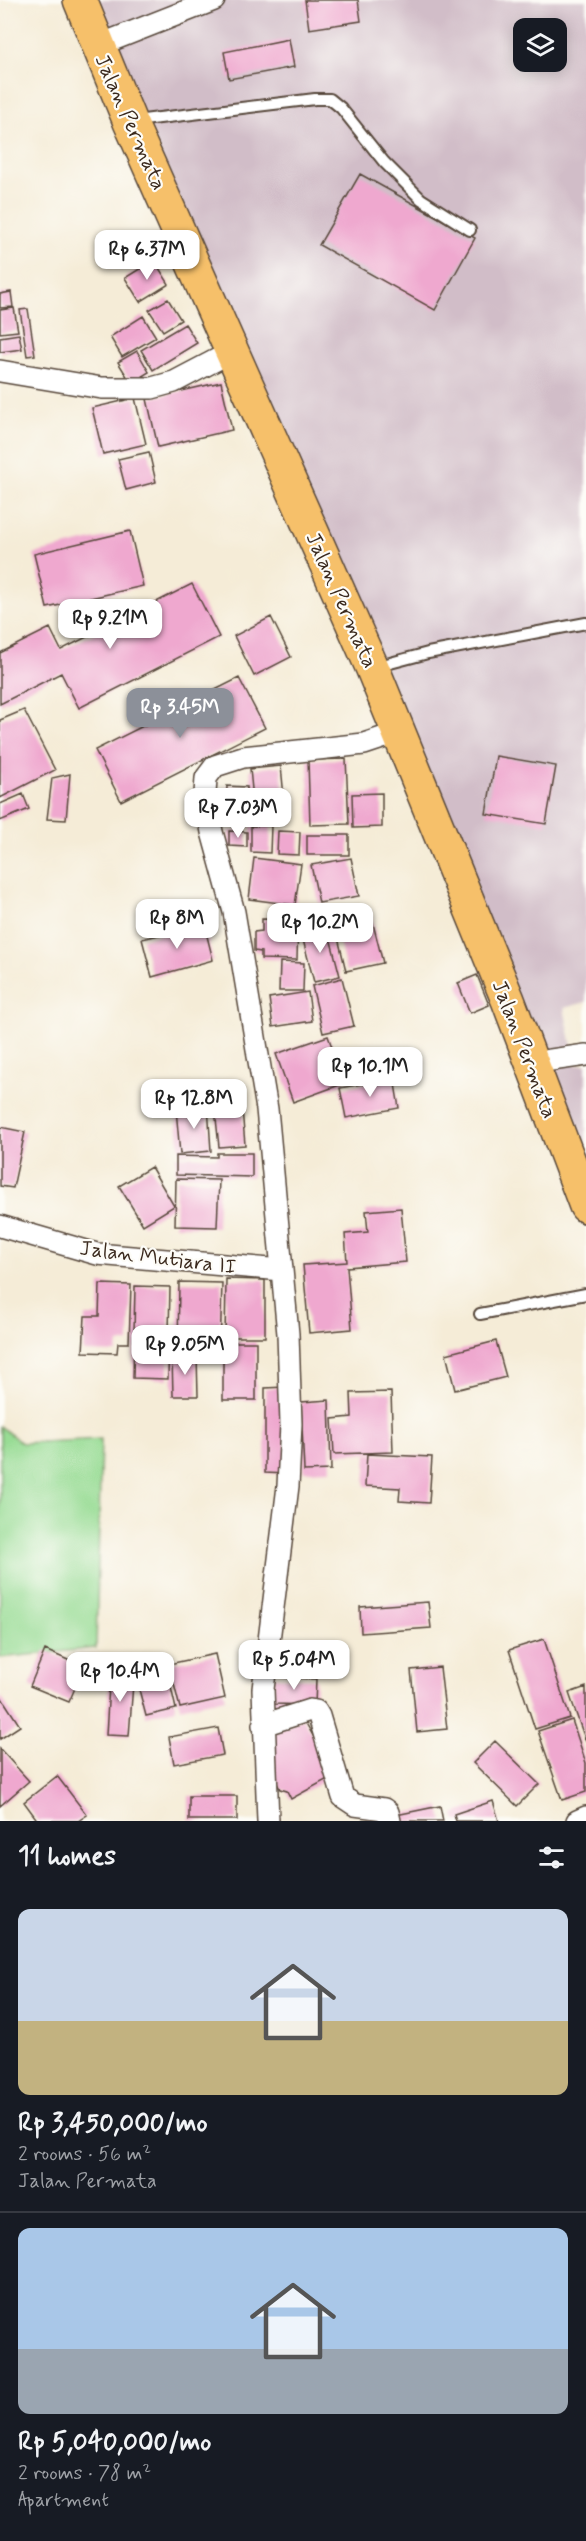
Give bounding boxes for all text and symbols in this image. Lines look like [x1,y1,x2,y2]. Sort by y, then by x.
map controls [513,18,567,72]
button: layers [513,18,567,72]
street label: Jalan Permata [88,50,172,195]
pin: Rp 6.37M [85,230,209,281]
text: Rp 6.37M [109,236,185,263]
street label: Jalan Permata [299,528,383,673]
pin: Rp 9.21M [48,599,172,650]
text: Rp 9.21M [72,605,148,632]
pin: Rp 3.45M [118,688,242,739]
text: Rp 3.45M [141,694,219,721]
pin: Rp 7.03M [176,788,300,839]
text: Rp 7.03M [198,794,278,821]
pin: Rp 8M [135,899,219,950]
pin: Rp 10.2M [258,903,382,954]
text: Rp 8M [150,905,204,932]
text: Rp 10.2M [281,909,359,936]
street label: Jalan Permata [485,976,563,1122]
pin: Rp 10.1M [308,1047,432,1098]
text: Rp 10.1M [332,1053,408,1080]
pin: Rp 12.8M [132,1079,256,1130]
text: Rp 12.8M [155,1085,233,1112]
street label: Jalan Mutiara II [78,1235,238,1281]
pin: Rp 9.05M [123,1325,247,1376]
text: Rp 9.05M [145,1331,225,1358]
pin: Rp 5.04M [232,1640,356,1691]
text: Rp 5.04M [253,1646,335,1673]
pin: Rp 10.4M [58,1652,182,1703]
text: Rp 10.4M [80,1658,160,1685]
text: 11 homes [18,1840,116,1874]
icon: filters [535,1841,568,1874]
icon: home [239,1948,347,2056]
text: Rp 3,450,000/mo [18,2107,208,2141]
text: 2 rooms · 56 m² [18,2141,151,2168]
text: Jalan Permata [18,2168,157,2195]
icon: home [239,2267,347,2375]
text: Rp 5,040,000/mo [18,2426,211,2460]
text: 2 rooms · 78 m² [18,2460,151,2487]
text: Apartment [18,2487,109,2514]

